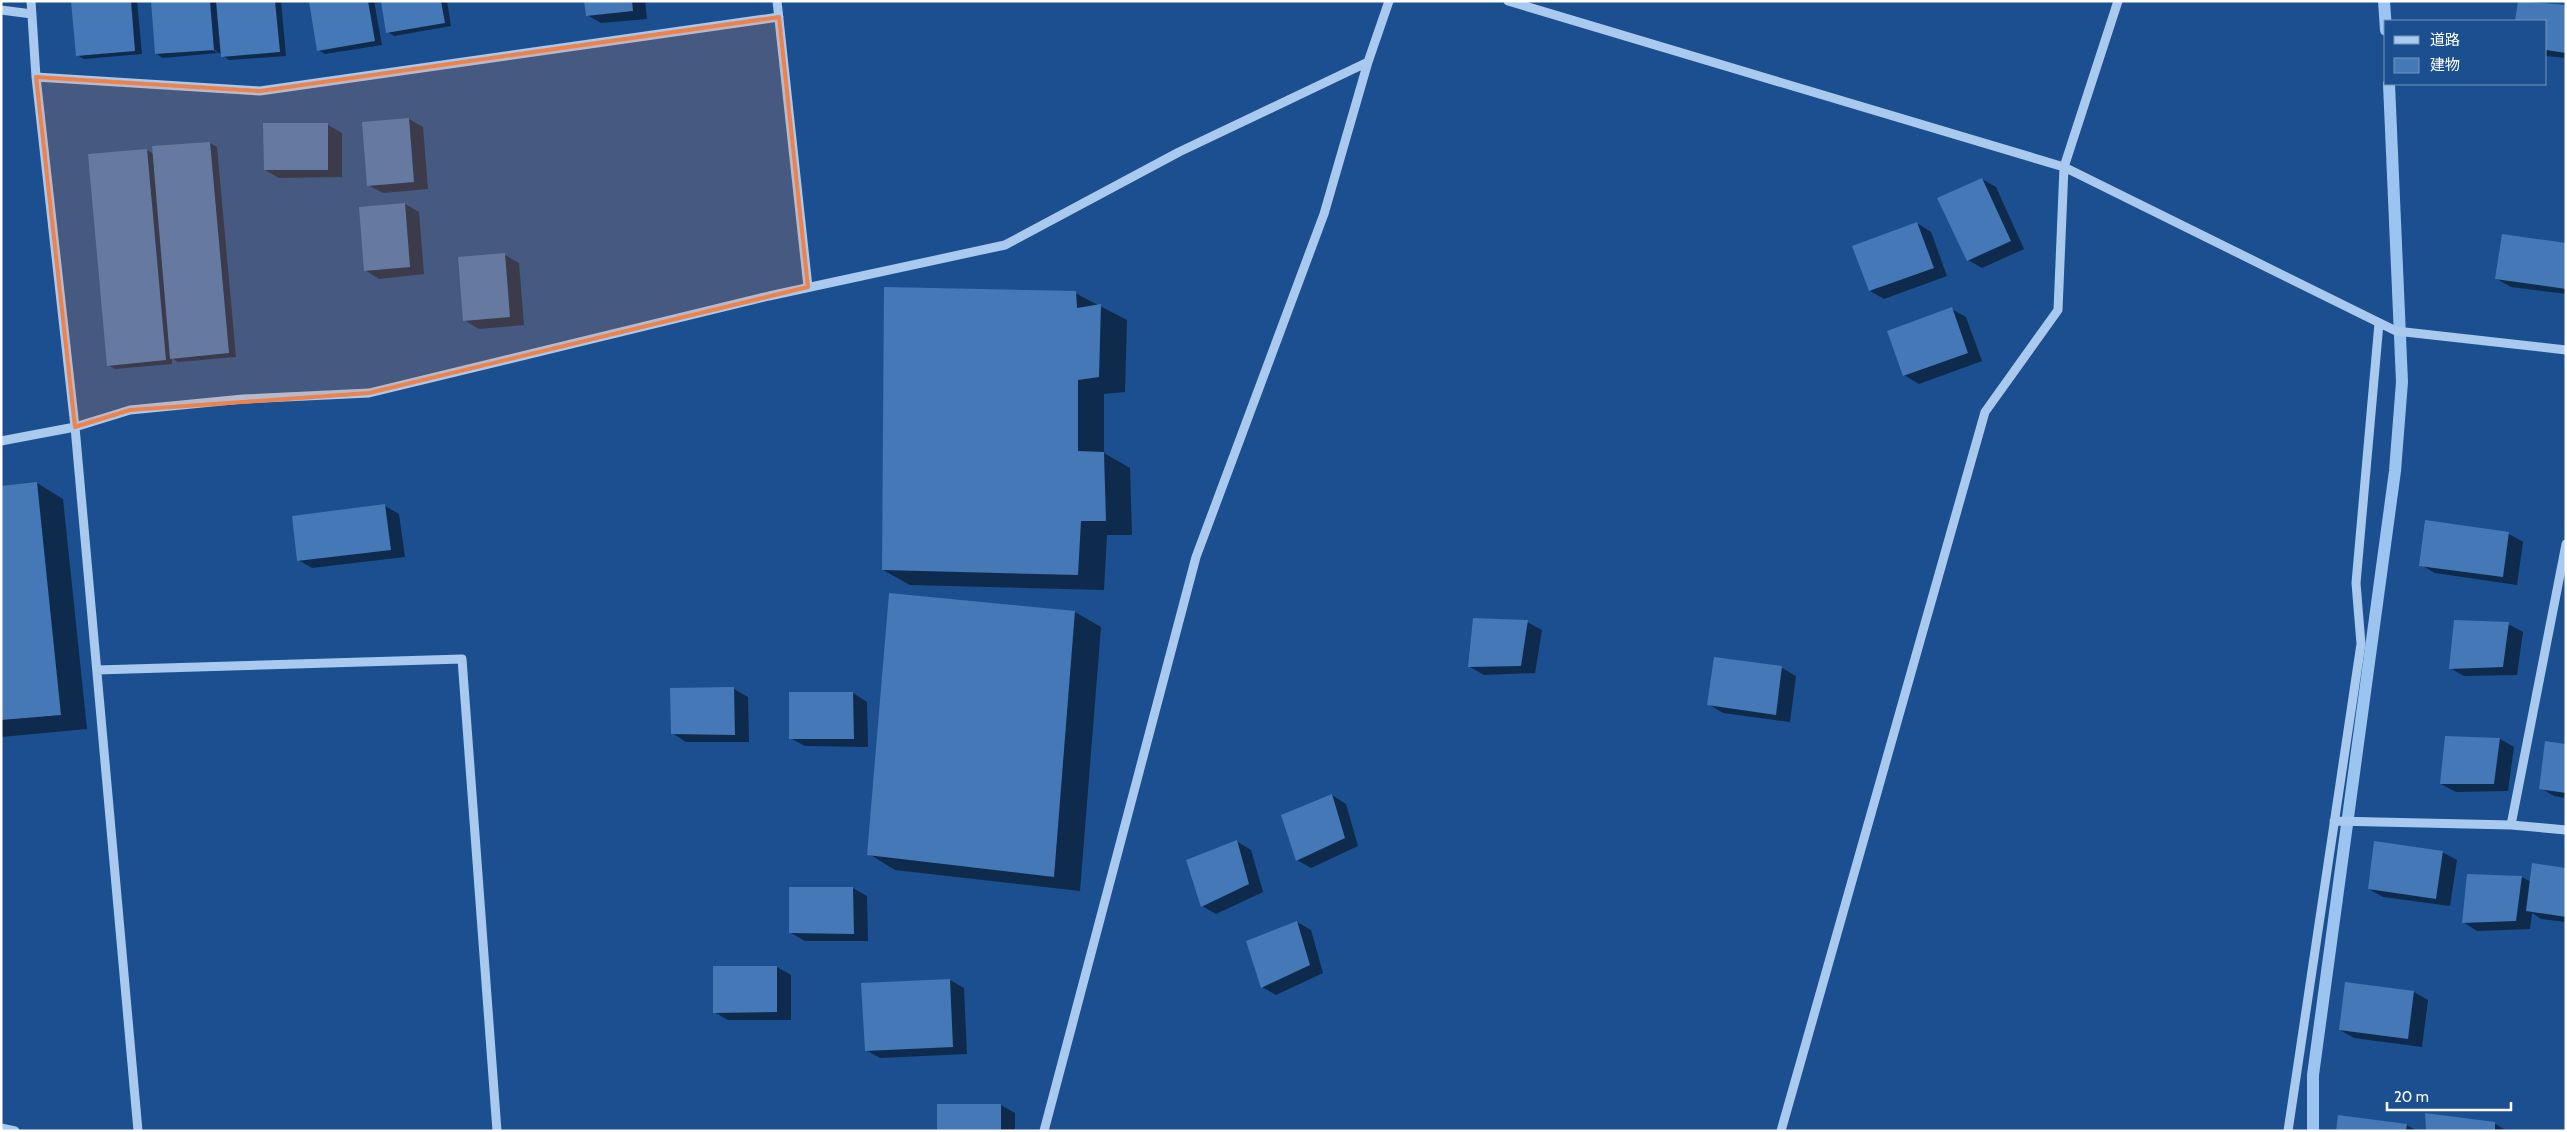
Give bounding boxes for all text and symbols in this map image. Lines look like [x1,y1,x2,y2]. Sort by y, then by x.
legend [2384,20,2547,85]
text: 道路 [2430,31,2460,49]
text: 建物 [2430,56,2460,74]
scale bar [2387,1080,2511,1112]
text: 20 m [2394,1088,2429,1106]

